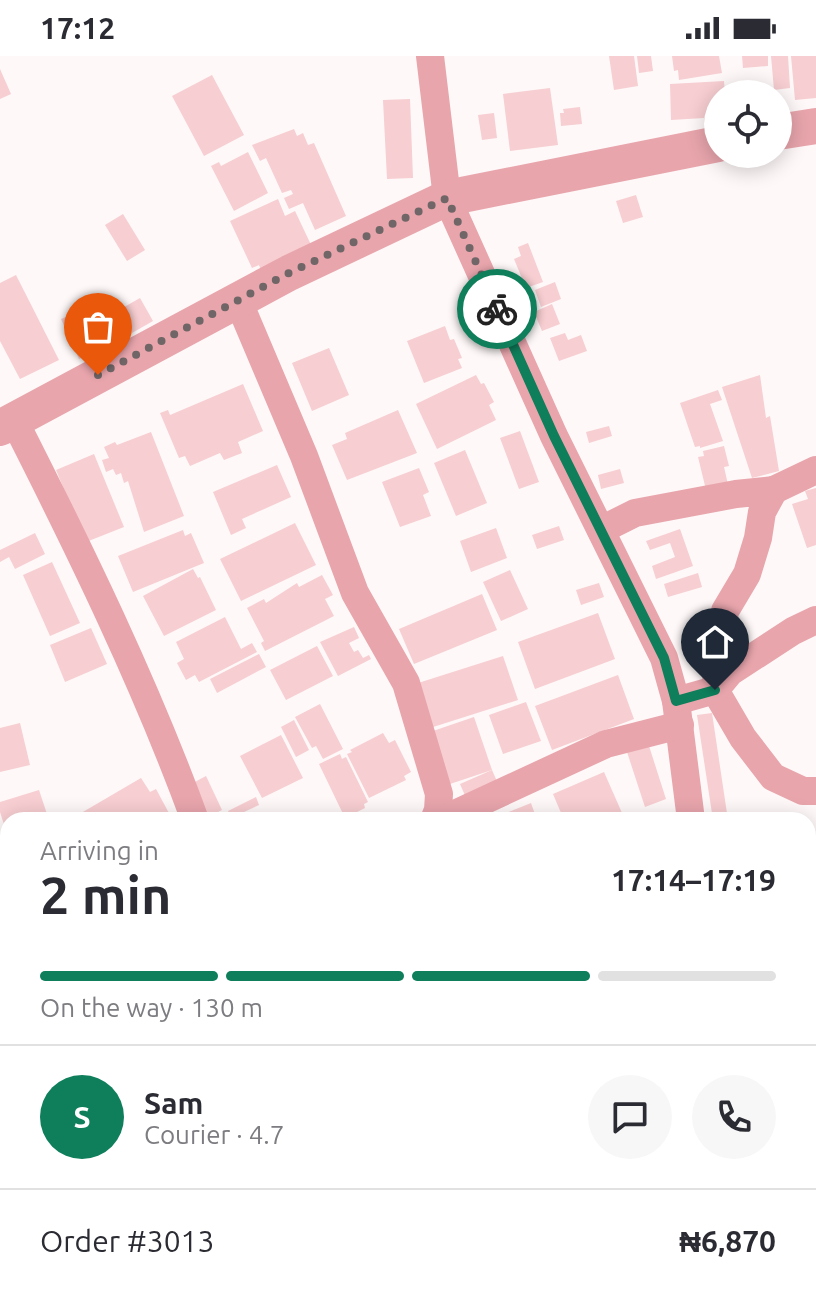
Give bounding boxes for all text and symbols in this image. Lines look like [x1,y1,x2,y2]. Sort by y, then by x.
text: 17:12 [40,11,115,45]
map controls [704,80,792,168]
button: locate [704,80,792,168]
courier [457,269,537,349]
icon: bike [475,287,519,331]
pin [64,293,132,375]
icon: bag [76,305,120,349]
pin [681,608,749,690]
icon: home [693,620,737,664]
text: Arriving in [40,836,159,865]
text: 17:14–17:19 [611,863,776,897]
text: 2 min [40,866,171,924]
text: On the way · 130 m [40,993,263,1022]
button: chat [588,1075,672,1159]
button: phone [692,1075,776,1159]
text: Sam [144,1086,203,1120]
text: S [73,1100,91,1134]
text: Courier · 4.7 [144,1120,284,1149]
text: Order #3013 [40,1224,214,1258]
text: ₦6,870 [679,1224,776,1258]

